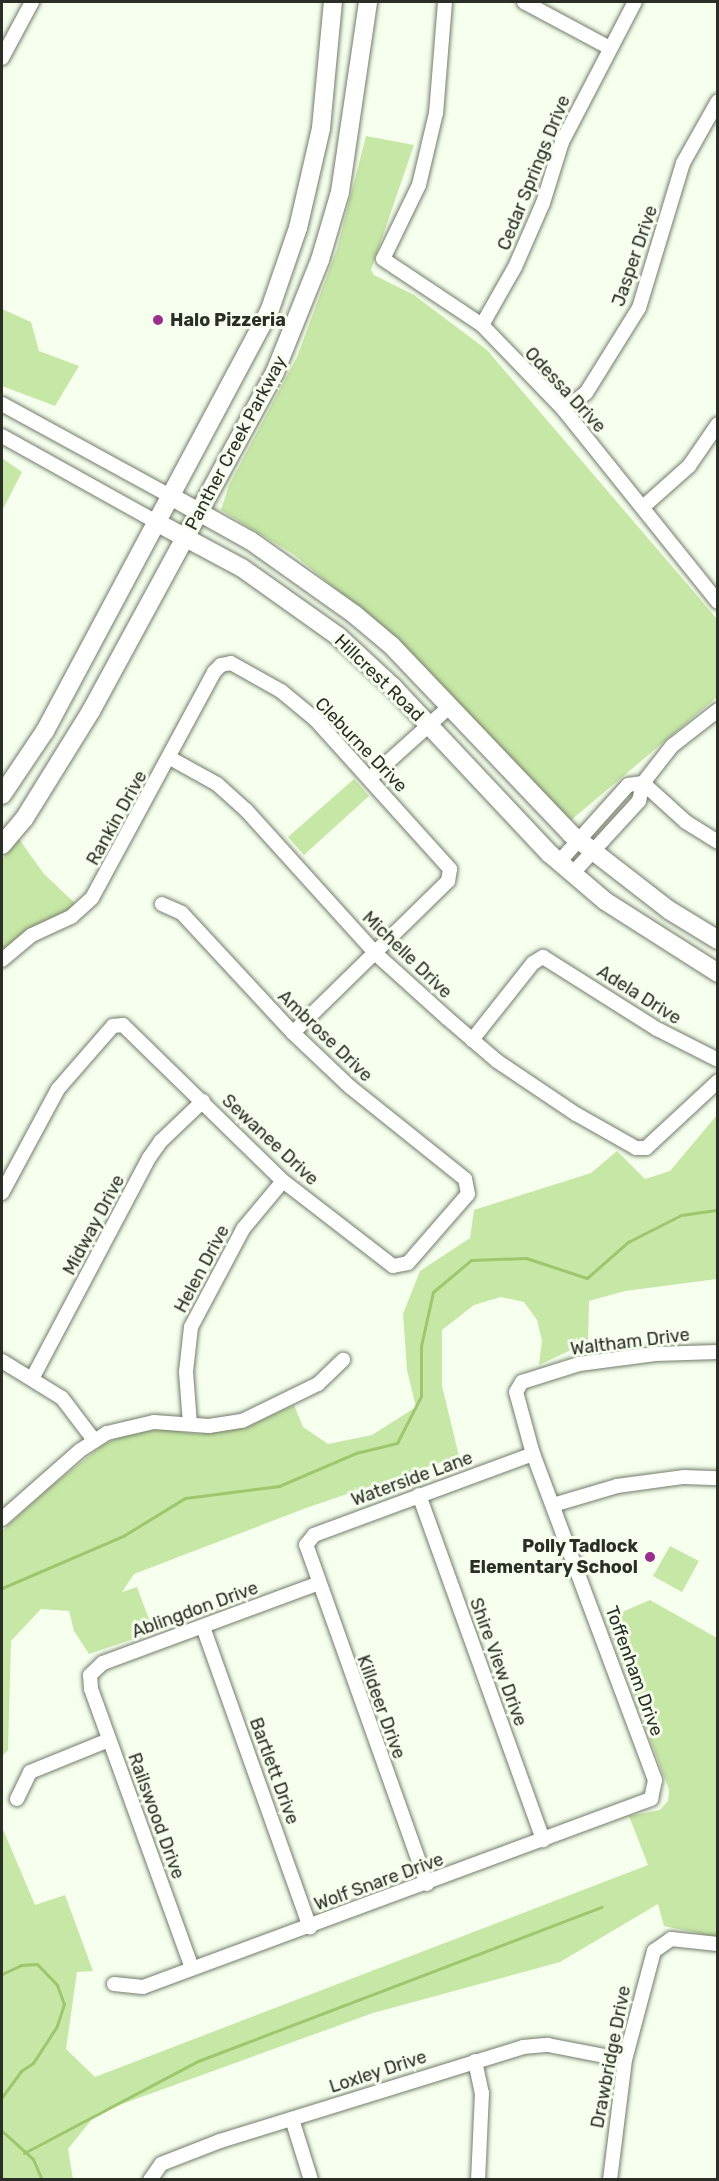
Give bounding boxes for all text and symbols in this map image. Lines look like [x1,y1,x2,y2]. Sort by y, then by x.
street label: Cedar Springs Drive [493,92,575,254]
street label: Jasper Drive [608,202,662,310]
place label: Halo Pizzeria [170,309,286,331]
marker: Halo Pizzeria [151,313,165,327]
street label: Odessa Drive [520,343,610,437]
street label: Panther Creek Parkway [181,352,291,534]
street label: Hillcrest Road [330,630,428,726]
street label: Cleburne Drive [310,693,412,797]
street label: Rankin Drive [82,767,152,869]
street label: Michelle Drive [358,907,456,1003]
street label: Adela Drive [593,961,685,1029]
street label: Ambrose Drive [273,986,377,1086]
street label: Sewanee Drive [217,1090,323,1190]
street label: Midway Drive [58,1171,130,1279]
street label: Helen Drive [170,1222,234,1316]
street label: Waltham Drive [569,1324,691,1360]
street label: Waterside Lane [348,1447,476,1511]
place label: Polly Tadlock Elementary School [469,1536,638,1578]
marker: Polly Tadlock Elementary School [643,1550,657,1564]
street label: Ablingdon Drive [129,1577,261,1643]
street label: Shire View Drive [465,1595,531,1729]
street label: Toffenham Drive [600,1603,668,1739]
street label: Killdeer Drive [352,1652,410,1762]
street label: Bartlett Drive [245,1715,303,1827]
street label: Railswood Drive [123,1750,189,1882]
street label: Wolf Snare Drive [311,1848,447,1916]
street label: Drawbridge Drive [587,1984,635,2130]
street label: Loxley Drive [326,2046,430,2098]

